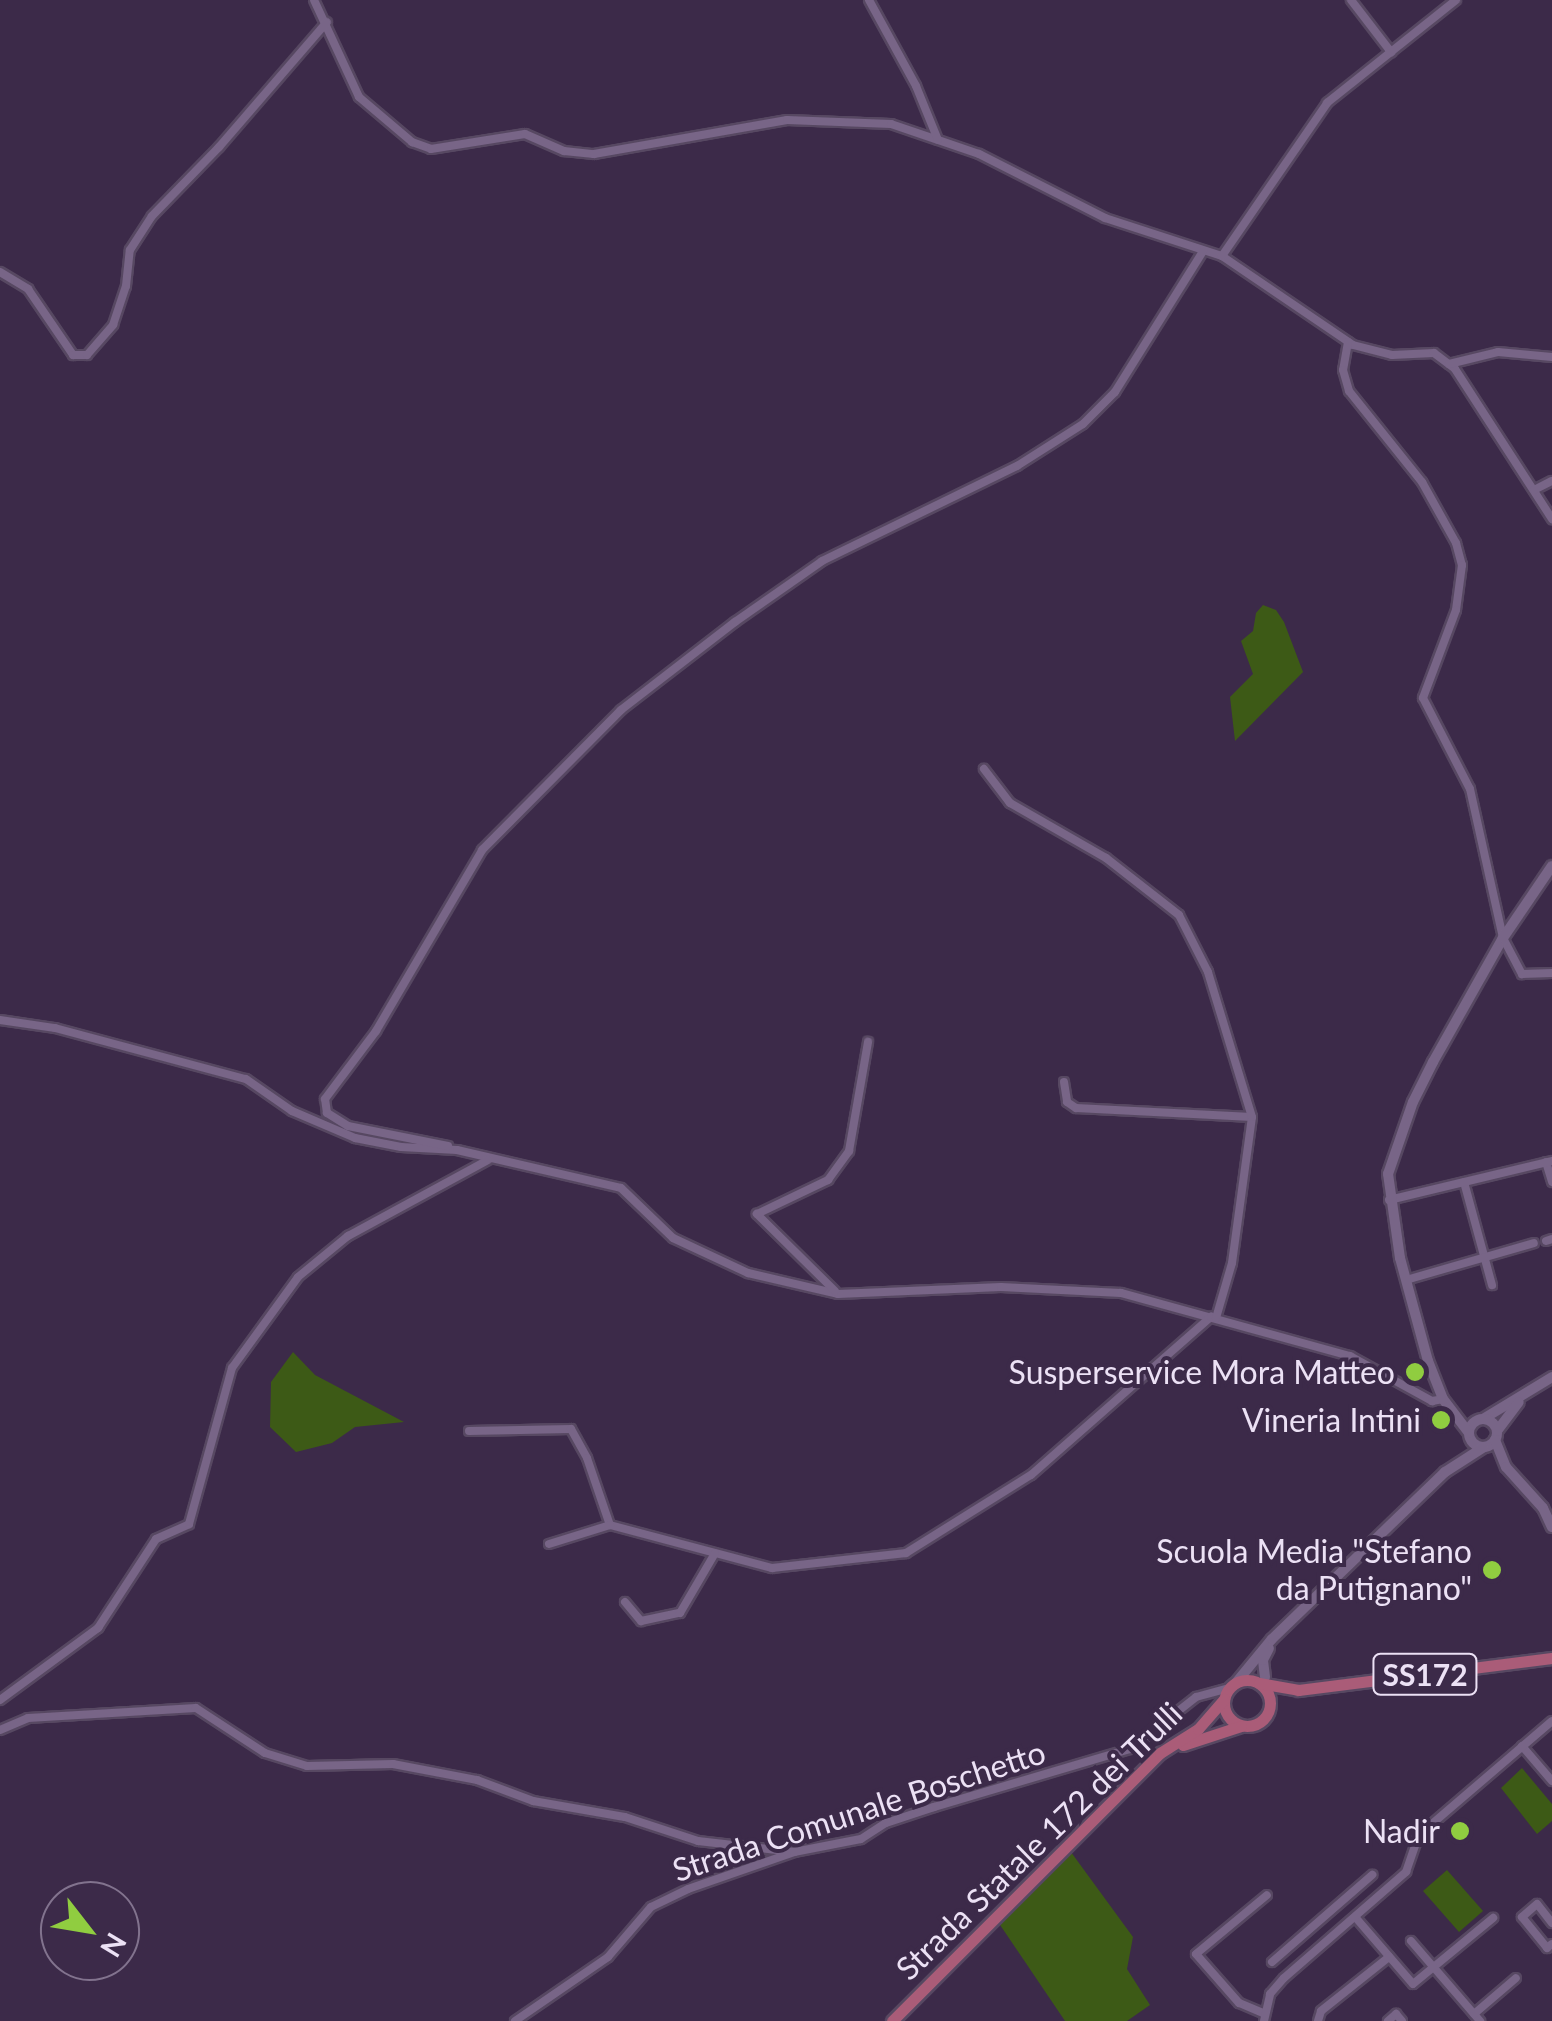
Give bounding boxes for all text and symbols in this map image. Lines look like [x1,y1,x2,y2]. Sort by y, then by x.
place label: Susperservice Mora Matteo [1009,1353,1395,1391]
marker: Susperservice Mora Matteo [1404,1361,1426,1383]
place label: Vineria Intini [1242,1401,1421,1439]
marker: Vineria Intini [1430,1409,1452,1431]
place label: Scuola Media "Stefano da Putignano" [1156,1533,1472,1608]
marker: Scuola Media "Stefano da Putignano" [1481,1559,1503,1581]
road number: SS172 [1370,1649,1480,1699]
street label: Strada Statale 172 dei Trulli [888,1694,1190,1988]
street label: Strada Comunale Boschetto [668,1733,1050,1889]
place label: Nadir [1363,1812,1440,1850]
marker: Nadir [1449,1820,1471,1842]
north arrow [40,1881,140,1981]
text: N [94,1927,134,1963]

